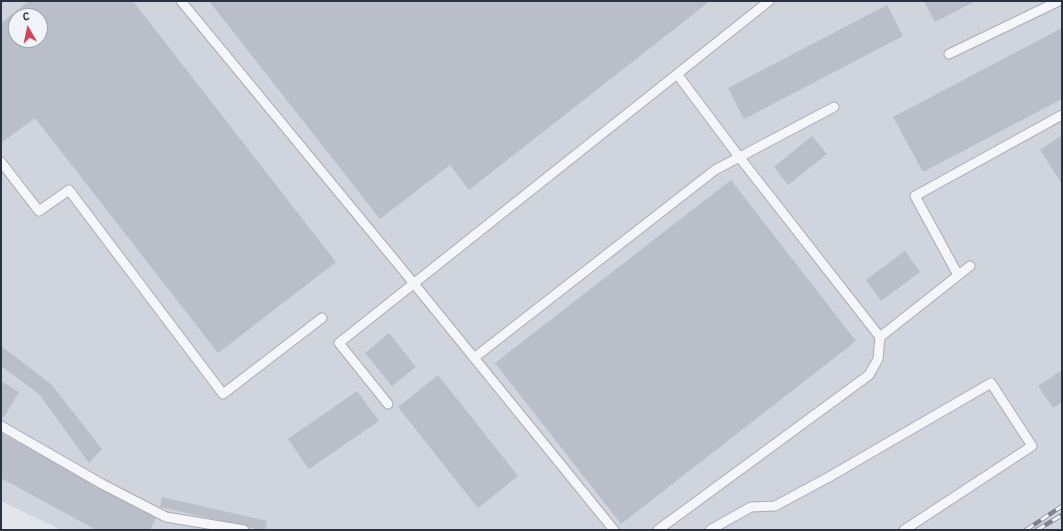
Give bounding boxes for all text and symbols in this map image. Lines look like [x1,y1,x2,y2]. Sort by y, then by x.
north arrow [8,8,48,48]
text: С [22,10,31,25]

